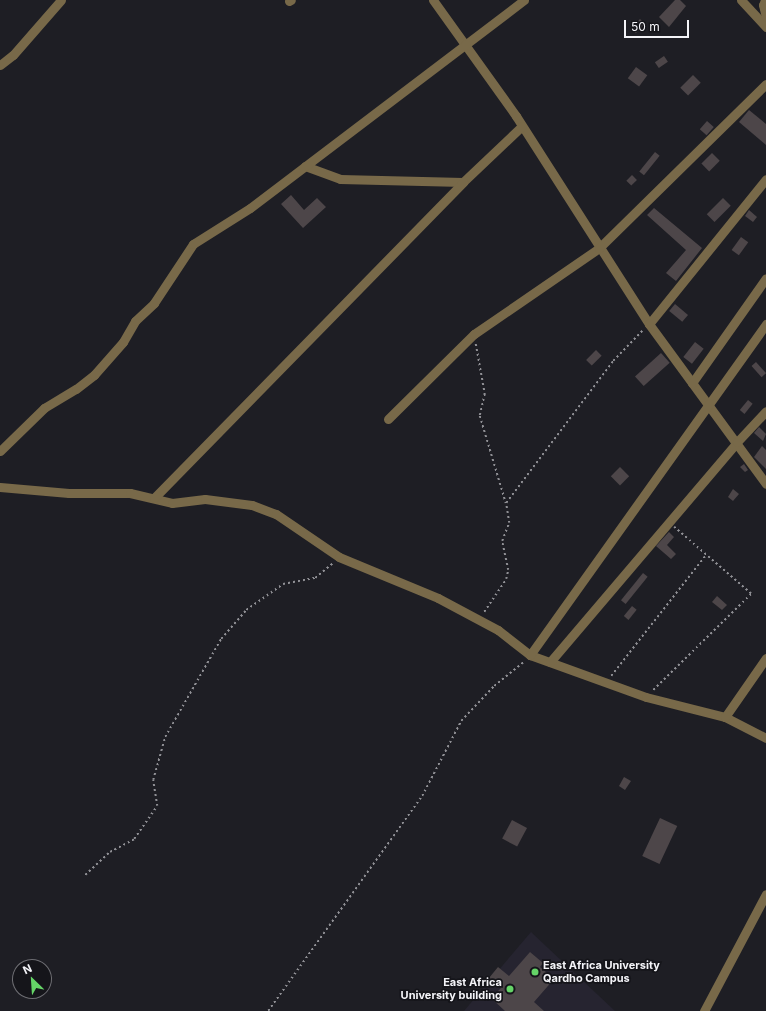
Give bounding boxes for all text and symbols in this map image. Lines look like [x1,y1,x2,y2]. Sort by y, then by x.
scale bar [626,12,691,38]
text: 50 m [631,19,660,34]
north arrow [12,959,52,999]
place label: East Africa University Qardho Campus [543,959,660,985]
text: N [21,961,34,977]
marker: East Africa University Qardho Campus [530,967,540,977]
place label: East Africa University building [401,976,502,1002]
marker: East Africa University building [505,984,515,994]

